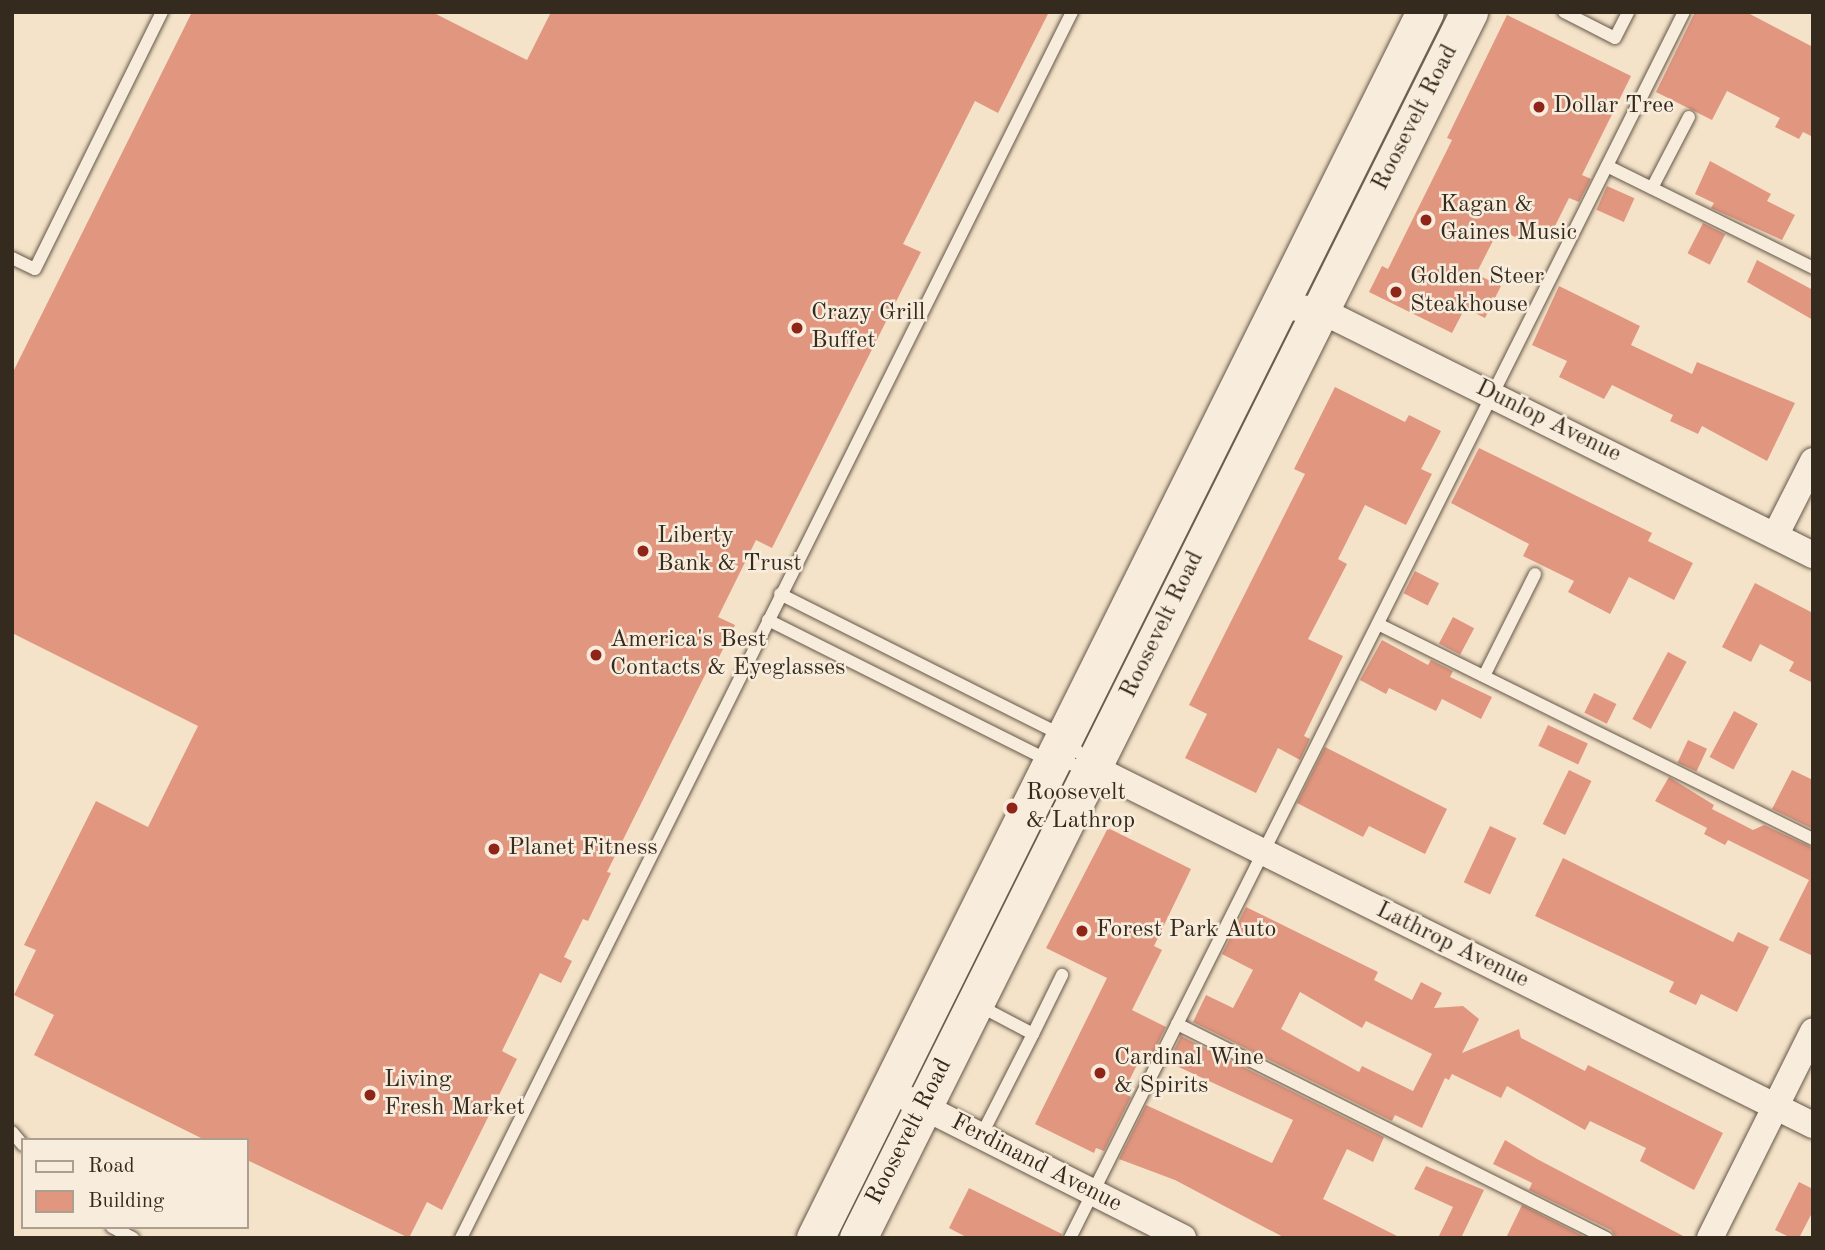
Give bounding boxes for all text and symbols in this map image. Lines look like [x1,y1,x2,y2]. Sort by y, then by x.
street label: Roosevelt Road [1367,40,1465,196]
place label: Dollar Tree [1553,93,1674,121]
marker: Dollar Tree [1531,99,1547,115]
place label: Kagan & Gaines Music [1440,192,1577,248]
marker: Kagan & Gaines Music [1418,212,1434,228]
place label: Golden Steer Steakhouse [1410,264,1544,320]
marker: Golden Steer Steakhouse [1388,284,1404,300]
place label: Crazy Grill Buffet [811,300,925,356]
marker: Crazy Grill Buffet [789,320,805,336]
street label: Dunlop Avenue [1471,374,1625,470]
place label: Liberty Bank & Trust [657,523,802,579]
marker: Liberty Bank & Trust [635,543,651,559]
street label: Roosevelt Road [1115,547,1211,703]
place label: America's Best Contacts & Eyeglasses [610,627,846,683]
marker: America's Best Contacts & Eyeglasses [588,647,604,663]
place label: Roosevelt & Lathrop [1026,780,1135,836]
marker: Roosevelt & Lathrop [1004,800,1020,816]
place label: Planet Fitness [508,835,658,863]
marker: Planet Fitness [486,841,502,857]
street label: Lathrop Avenue [1371,897,1533,995]
place label: Forest Park Auto [1096,917,1276,945]
marker: Forest Park Auto [1074,923,1090,939]
place label: Cardinal Wine & Spirits [1114,1045,1264,1101]
street label: Roosevelt Road [861,1054,959,1210]
marker: Cardinal Wine & Spirits [1092,1065,1108,1081]
place label: Living Fresh Market [384,1067,525,1123]
marker: Living Fresh Market [362,1087,378,1103]
street label: Ferdinand Avenue [946,1109,1126,1219]
legend [21,1138,248,1229]
text: Road [88,1156,135,1177]
text: Building [88,1191,164,1212]

